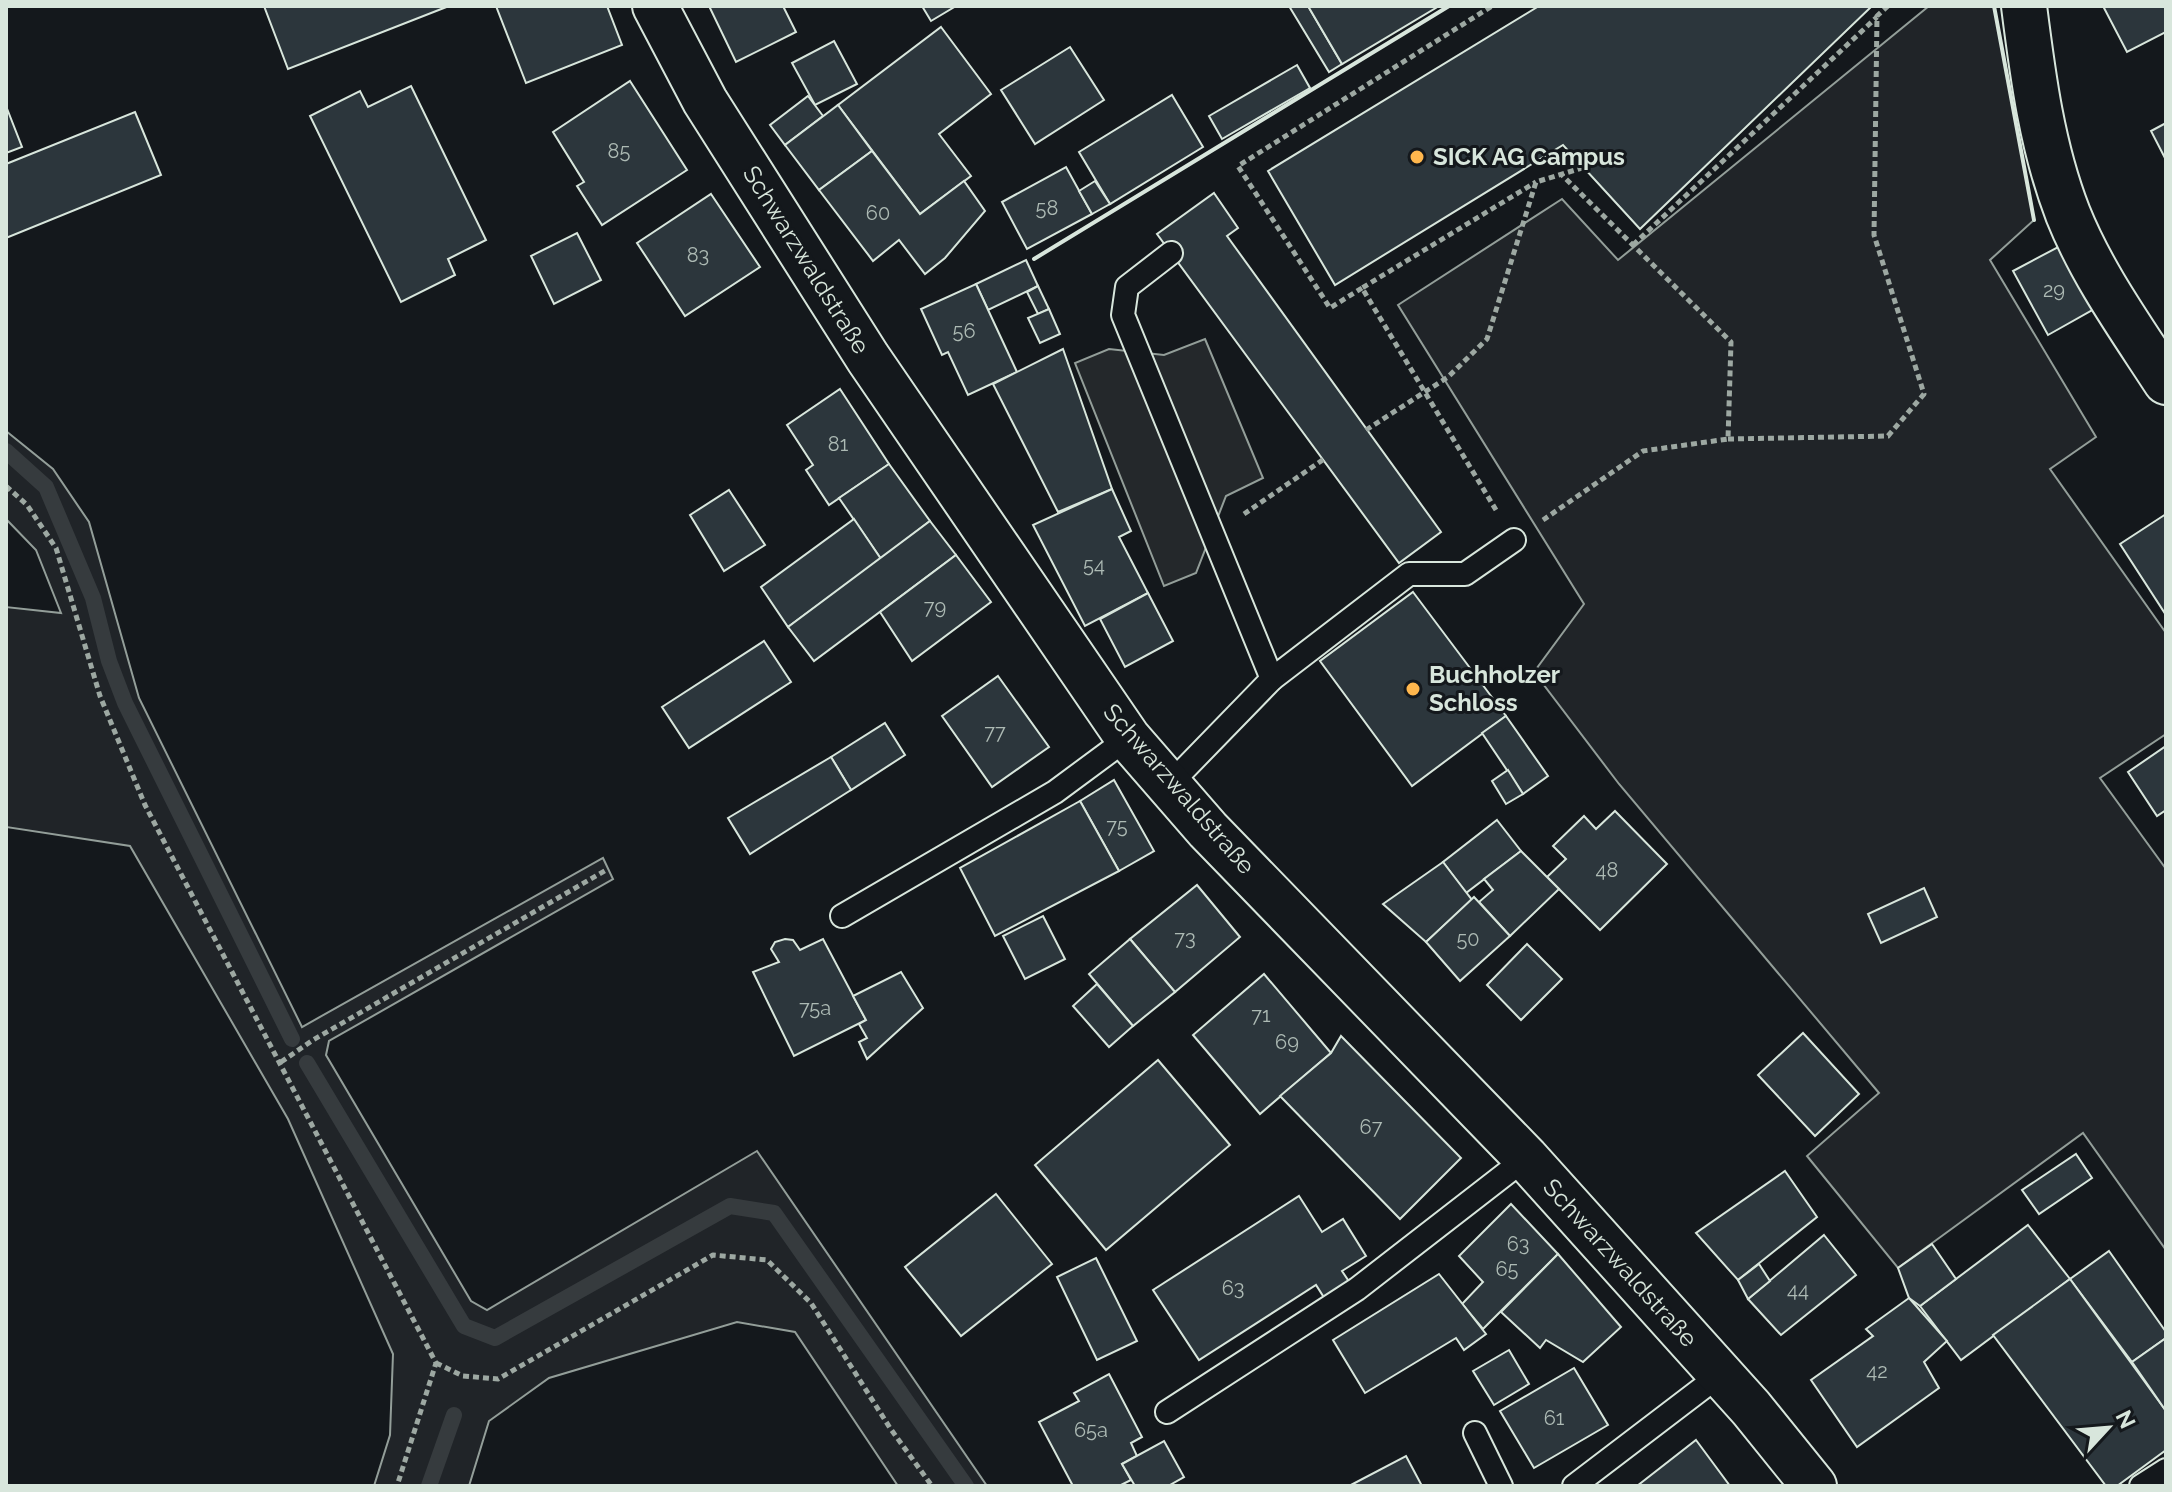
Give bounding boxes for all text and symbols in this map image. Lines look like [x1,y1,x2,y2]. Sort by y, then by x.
house number: 85 [608,139,630,163]
place label: SICK AG Campus [1433,142,1625,171]
marker: SICK AG Campus [1408,148,1426,166]
street label: Schwarzwaldstraße [737,160,876,359]
house number: 58 [1036,196,1058,220]
house number: 60 [866,201,890,225]
house number: 83 [687,243,709,267]
house number: 29 [2043,278,2065,302]
house number: 56 [953,319,975,343]
house number: 81 [828,432,849,456]
house number: 54 [1083,553,1105,577]
house number: 79 [924,595,946,619]
place label: Buchholzer Schloss [1429,660,1560,717]
marker: Buchholzer Schloss [1404,680,1422,698]
street label: Schwarzwaldstraße [1098,698,1261,880]
house number: 77 [984,720,1006,744]
house number: 75 [1106,814,1128,838]
house number: 48 [1596,858,1618,882]
house number: 73 [1174,926,1196,950]
house number: 50 [1456,927,1480,951]
house number: 75a [799,996,831,1020]
house number: 71 [1251,1003,1271,1027]
house number: 69 [1275,1030,1299,1054]
house number: 67 [1360,1115,1383,1139]
street label: Schwarzwaldstraße [1537,1173,1703,1353]
house number: 63 [1507,1232,1529,1256]
house number: 65 [1496,1257,1519,1281]
house number: 63 [1222,1276,1244,1300]
house number: 44 [1787,1278,1809,1302]
house number: 42 [1866,1359,1888,1383]
north arrow [2068,1388,2148,1468]
house number: 61 [1544,1406,1565,1430]
text: N [2111,1406,2141,1432]
house number: 65a [1074,1418,1108,1442]

